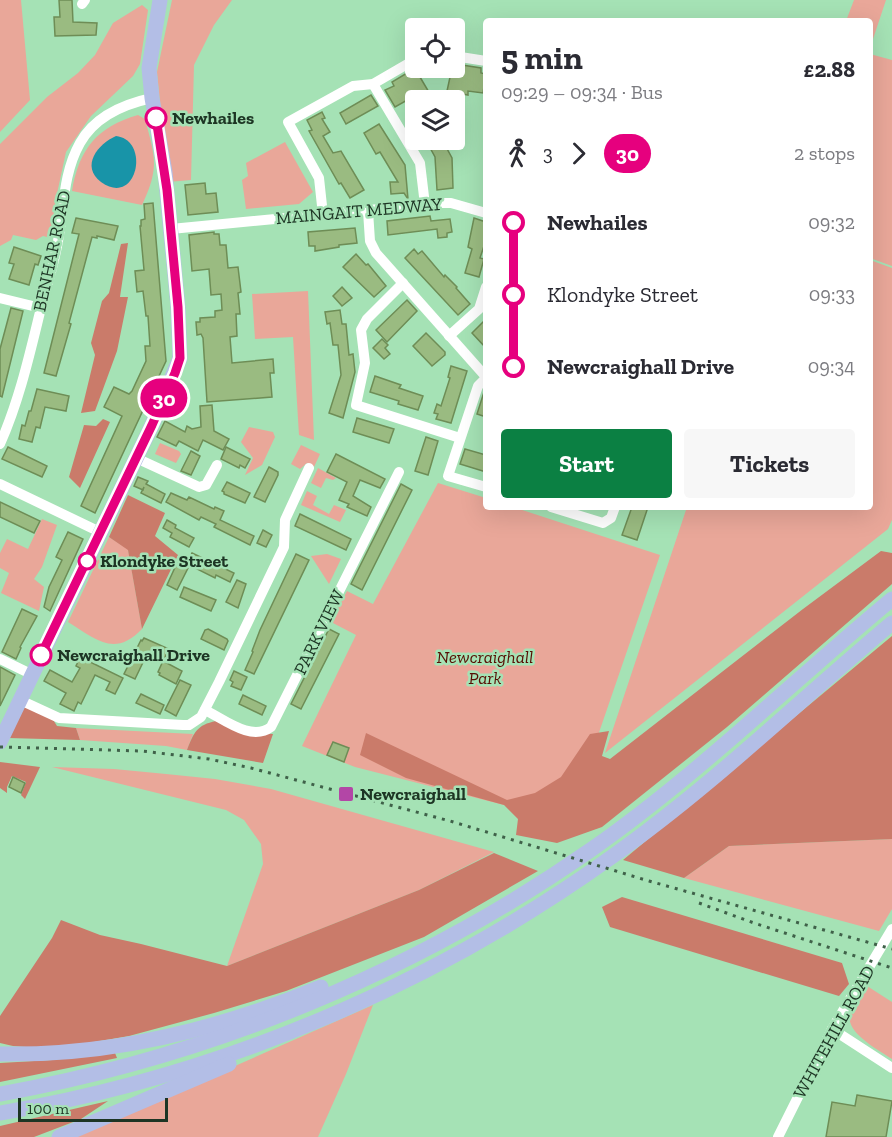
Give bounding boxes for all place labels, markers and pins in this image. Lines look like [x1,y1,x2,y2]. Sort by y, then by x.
marker: Newhailes [145,107,167,129]
place label: Newhailes [172,107,254,129]
place label: Klondyke Street [100,550,229,572]
marker: Klondyke Street [78,552,96,570]
marker: Newcraighall Drive [30,644,52,666]
place label: Newcraighall Drive [57,644,210,666]
place label: Newcraighall [360,783,466,805]
marker: Newcraighall [337,785,355,803]

